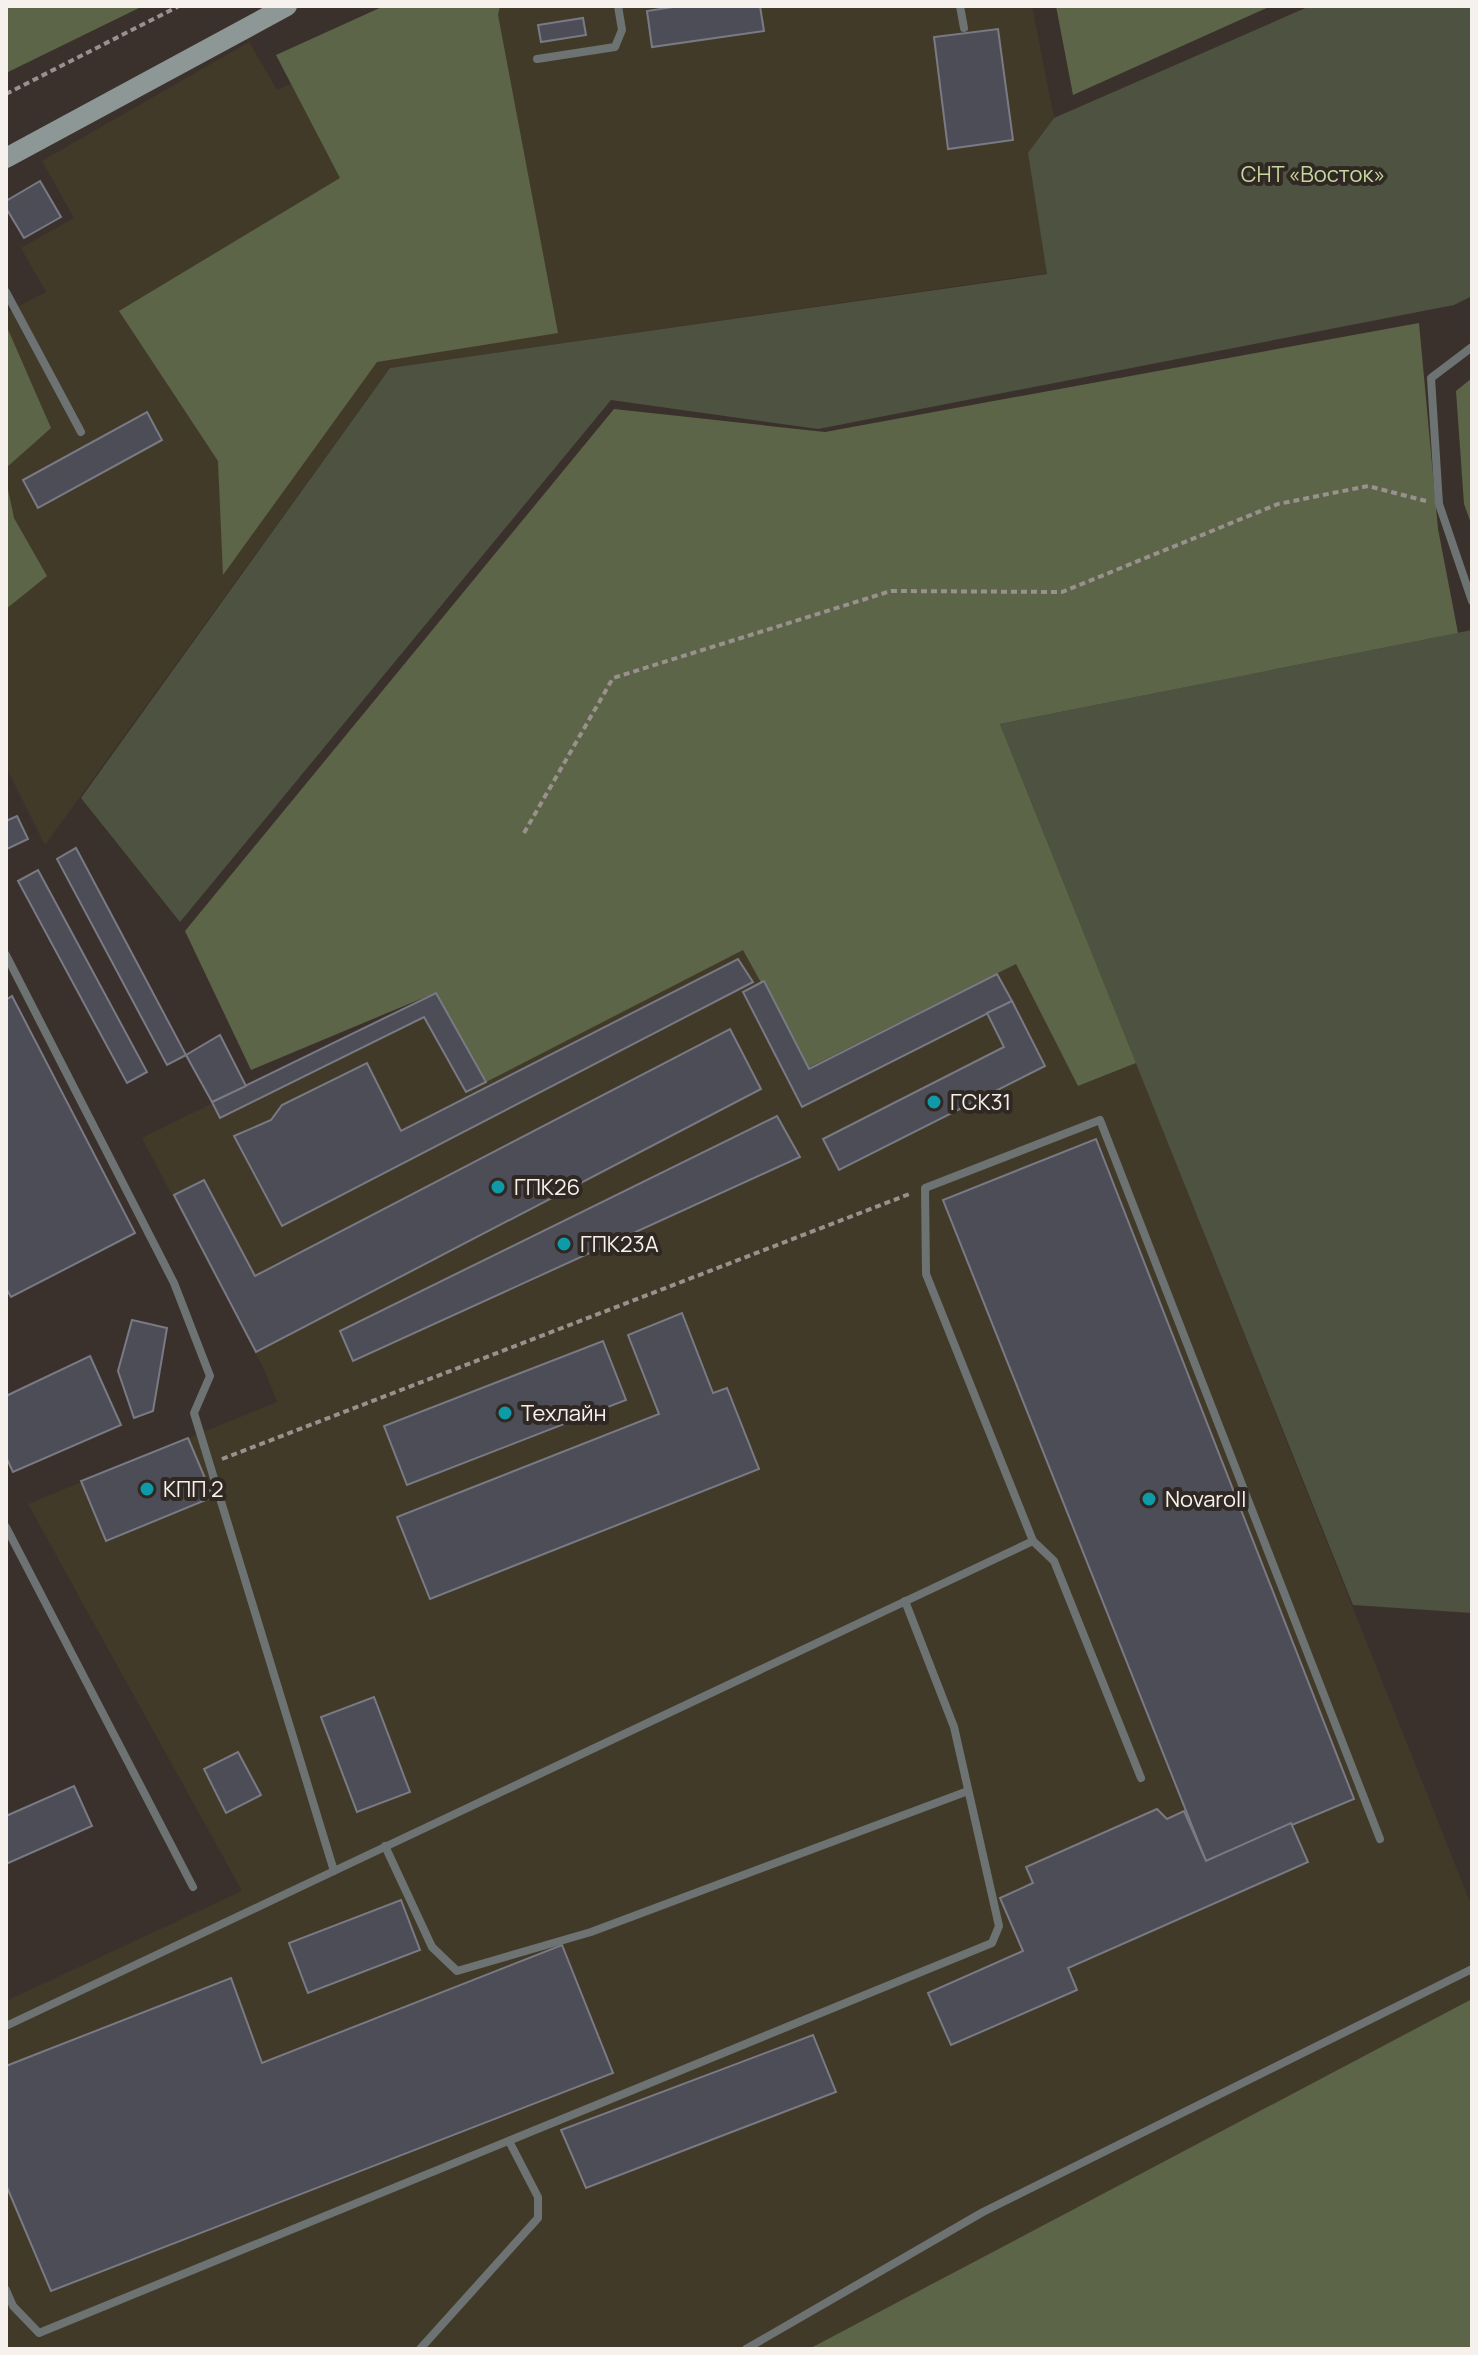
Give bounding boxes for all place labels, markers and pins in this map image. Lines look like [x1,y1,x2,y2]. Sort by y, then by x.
place label: ГСК31 [950,1087,1011,1117]
marker: ГСК31 [925,1093,943,1111]
place label: ГПК26 [514,1172,580,1202]
marker: ГПК26 [489,1178,507,1196]
place label: ГПК23А [580,1229,659,1259]
marker: ГПК23А [555,1235,573,1253]
place label: Техлайн [521,1398,607,1428]
marker: Техлайн [496,1404,514,1422]
place label: КПП 2 [163,1474,223,1504]
marker: КПП 2 [138,1480,156,1498]
place label: Novaroll [1165,1484,1246,1514]
marker: Novaroll [1140,1490,1158,1508]

